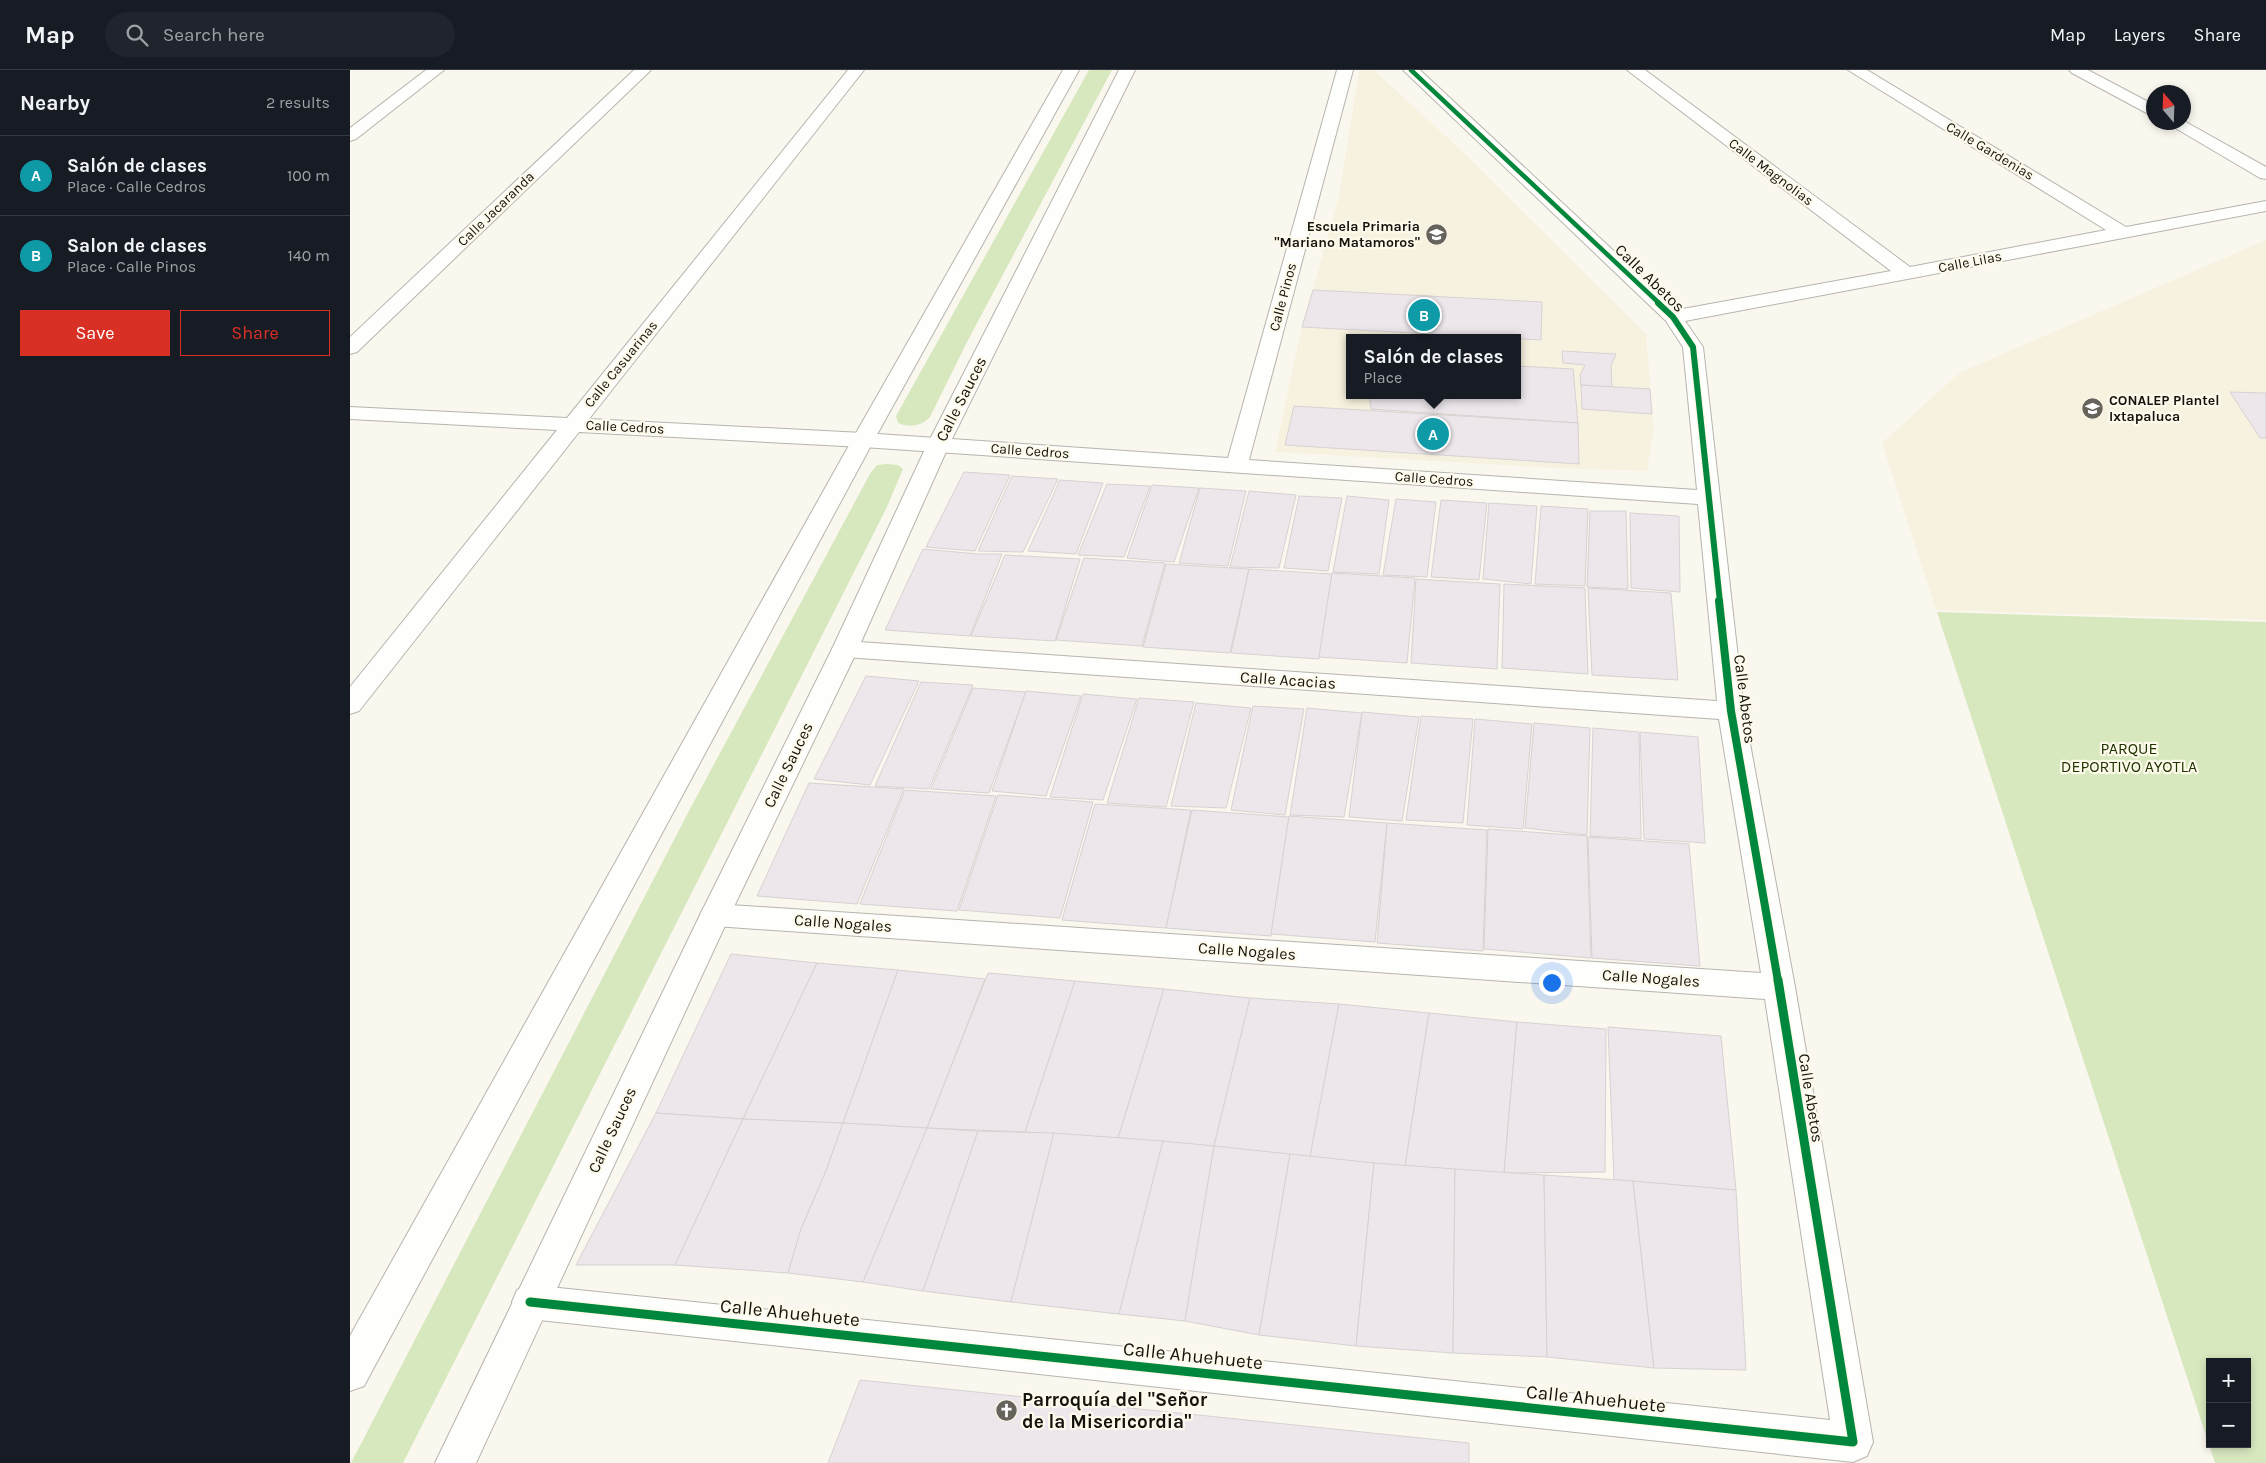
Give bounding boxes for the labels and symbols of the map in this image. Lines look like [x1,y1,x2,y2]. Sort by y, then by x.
north arrow [2146,85,2191,130]
street label: Calle Gardenias [1943,118,2037,184]
street label: Calle Magnolias [1725,135,1817,209]
street label: Calle Jacaranda [454,168,538,250]
place label: Escuela Primaria "Mariano Matamoros" [1274,218,1420,251]
school or university icon: Escuela Primaria "Mariano Matamoros" [1424,222,1448,246]
street label: Calle Abetos [1611,240,1689,316]
street label: Calle Lilas [1937,248,2003,276]
street label: Calle Pinos [1266,261,1300,333]
pin: B [1408,296,1440,334]
street label: Calle Casuarinas [581,317,661,411]
street label: Calle Sauces [932,353,990,445]
place label: CONALEP Plantel Ixtapaluca [2109,392,2220,425]
school or university icon: CONALEP Plantel Ixtapaluca [2081,396,2105,420]
pin: A [1417,415,1449,453]
street label: Calle Cedros [585,416,665,438]
street label: Calle Cedros [990,440,1070,462]
street label: Calle Cedros [1394,468,1474,490]
street label: Calle Abetos [1730,653,1760,745]
street label: Calle Acacias [1239,667,1337,693]
street label: Calle Sauces [759,719,817,811]
park label: PARQUE DEPORTIVO AYOTLA [2061,739,2197,776]
street label: Calle Nogales [793,910,893,936]
street label: Calle Nogales [1197,938,1297,964]
street label: Calle Nogales [1601,965,1701,991]
your location [1539,970,1565,996]
street label: Calle Abetos [1795,1052,1827,1144]
street label: Calle Sauces [584,1084,640,1176]
street label: Calle Ahuehuete [719,1295,861,1331]
street label: Calle Ahuehuete [1122,1338,1264,1374]
street label: Calle Ahuehuete [1525,1381,1667,1417]
place label: Parroquía del "Señor de la Misericordia" [1022,1389,1208,1433]
church icon: Parroquía del "Señor de la Misericordia" [994,1399,1018,1423]

